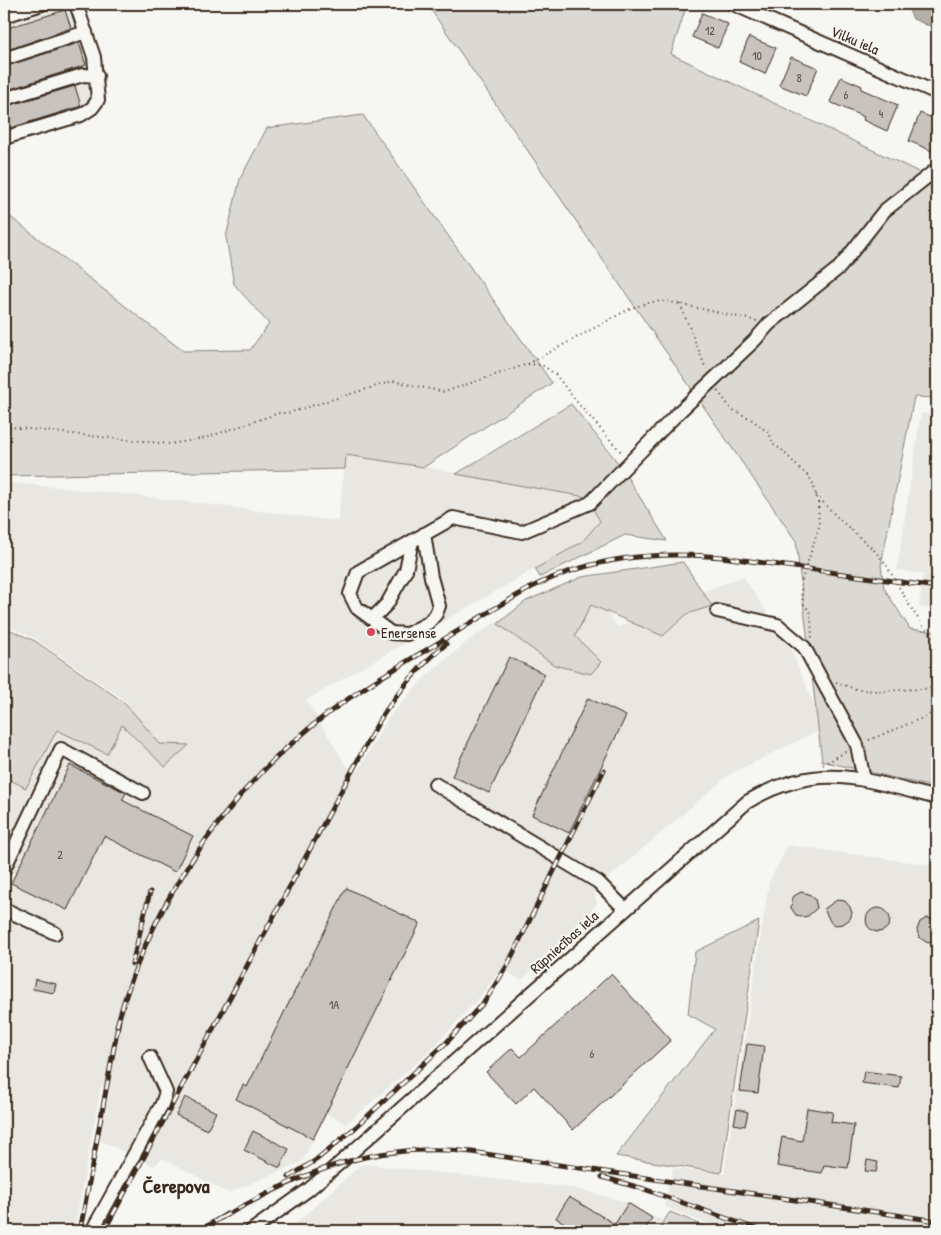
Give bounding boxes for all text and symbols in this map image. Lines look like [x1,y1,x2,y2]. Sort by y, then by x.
street label: Vilku iela [828,20,883,60]
house number: 12 [705,22,715,39]
house number: 10 [752,47,762,64]
house number: 8 [796,69,802,86]
house number: 6 [844,86,849,103]
house number: 4 [879,105,884,122]
place label: Enersense [381,622,436,643]
marker: Enersense [365,626,377,638]
house number: 2 [57,846,63,863]
street label: Rūpniecības iela [525,906,603,978]
house number: 1A [329,996,339,1013]
house number: 6 [590,1045,595,1062]
district label: Čerepova [142,1172,210,1200]

